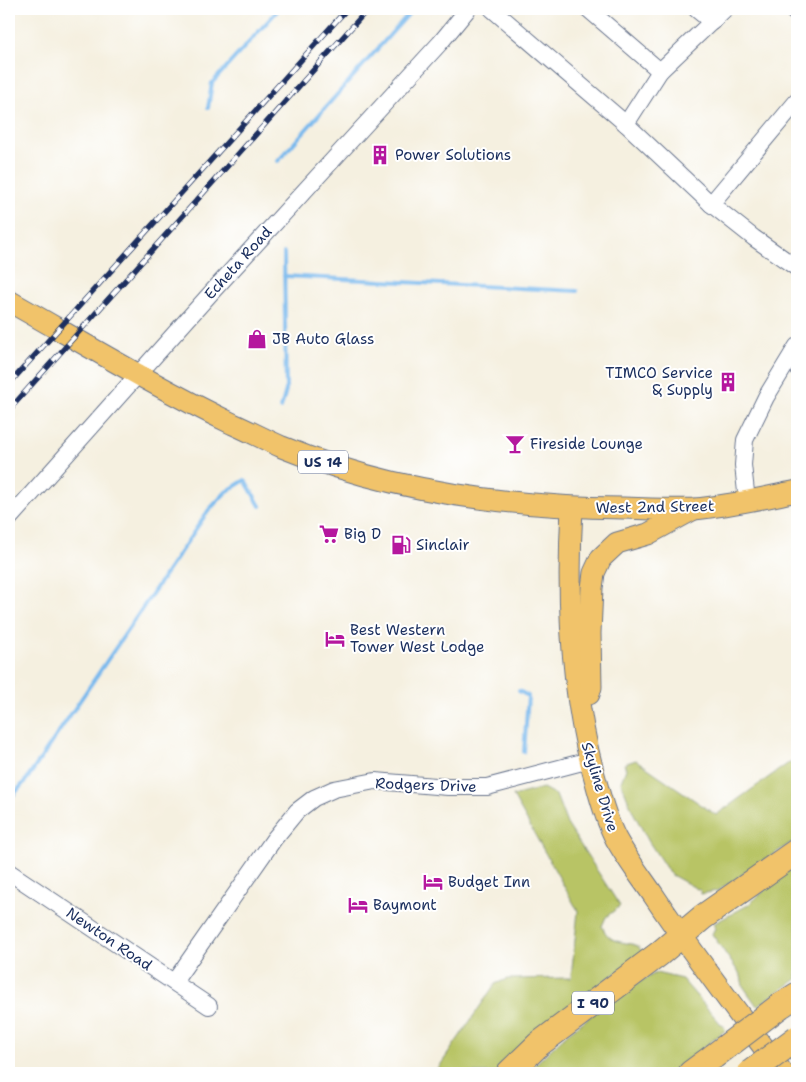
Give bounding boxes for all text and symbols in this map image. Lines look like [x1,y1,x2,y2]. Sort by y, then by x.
building icon: Power Solutions [369,144,391,166]
place label: Power Solutions [395,145,511,165]
street label: Echeta Road [200,222,277,304]
shop icon: JB Auto Glass [246,328,268,350]
place label: JB Auto Glass [272,329,374,349]
place label: TIMCO Service & Supply [605,363,713,400]
building icon: TIMCO Service & Supply [717,371,739,393]
bar icon: Fireside Lounge [504,433,526,455]
place label: Fireside Lounge [530,434,643,454]
road number: US 14 [298,451,348,474]
street label: West 2nd Street [595,496,715,518]
supermarket icon: Big D [318,523,340,545]
place label: Big D [344,524,381,544]
fuel station icon: Sinclair [390,534,412,556]
place label: Sinclair [416,535,470,555]
place label: Best Western Tower West Lodge [350,620,485,657]
hotel icon: Best Western Tower West Lodge [324,628,346,650]
street label: Skyline Drive [577,740,623,834]
street label: Rodgers Drive [375,773,477,797]
hotel icon: Budget Inn [422,871,444,893]
place label: Budget Inn [448,872,530,892]
hotel icon: Baymont [347,894,369,916]
place label: Baymont [373,895,437,915]
street label: Newton Road [62,903,156,975]
road number: I 90 [572,991,614,1014]

